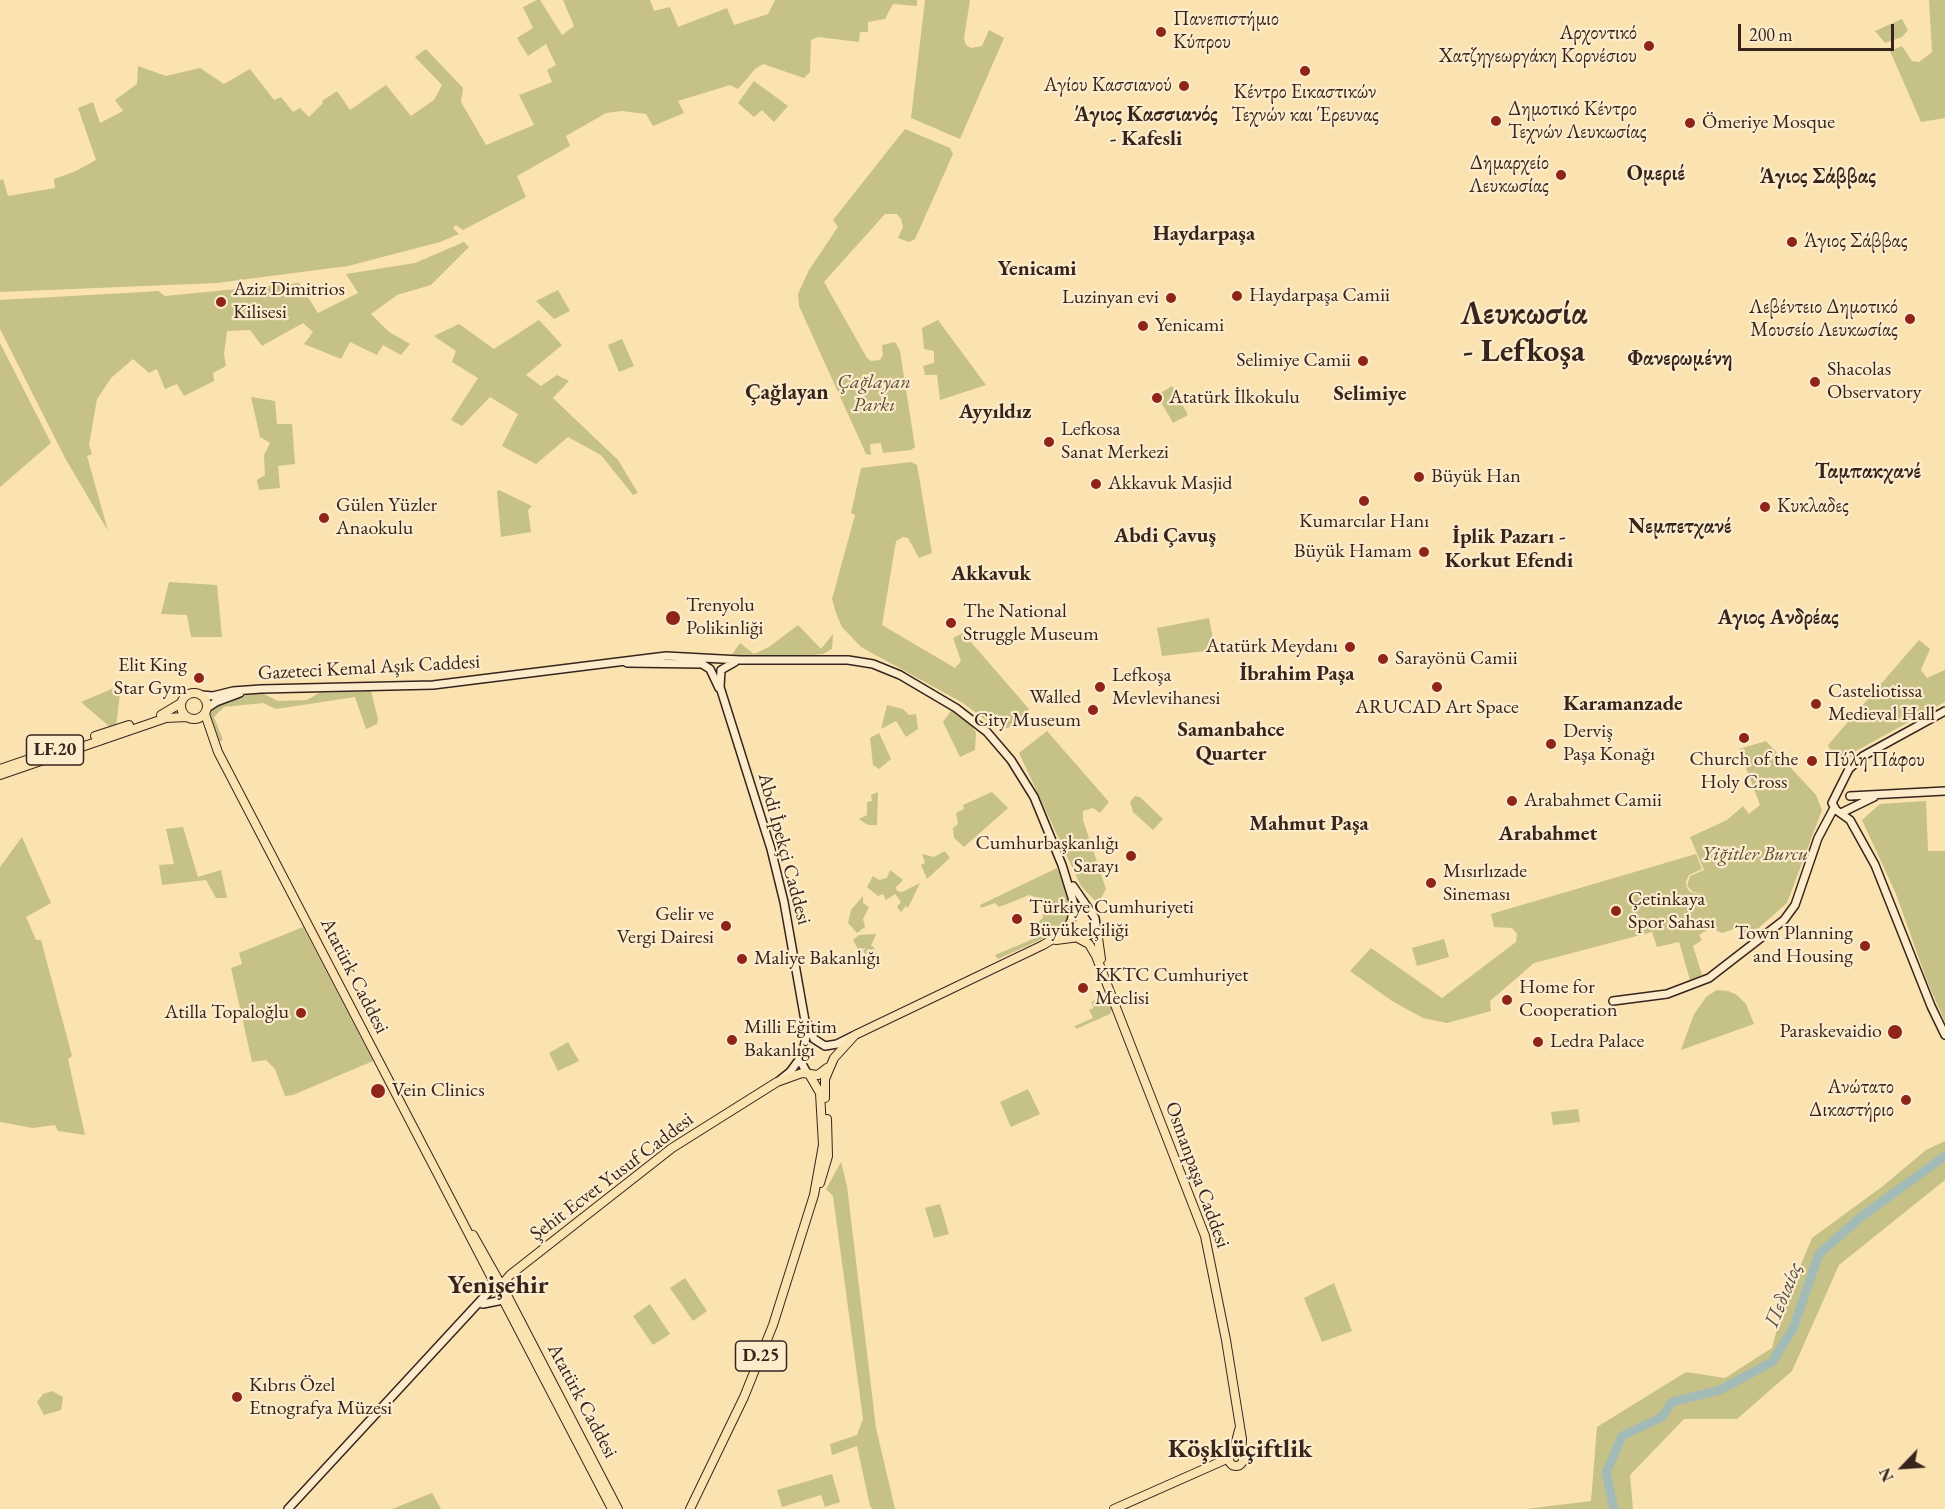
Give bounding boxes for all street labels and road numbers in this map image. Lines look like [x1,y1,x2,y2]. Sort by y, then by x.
street label: Gazeteci Kemal Aşık Caddesi [257,650,481,686]
road number: LF.20 [26,735,84,765]
street label: Abdi İpekçi Caddesi [752,770,816,928]
street label: Atatürk Caddesi [315,914,393,1038]
street label: Osmanpaşa Caddesi [1159,1099,1235,1251]
street label: Şehit Ecvet Yusuf Caddesi [526,1108,698,1246]
street label: Atatürk Caddesi [542,1339,622,1463]
road number: D.25 [736,1341,786,1371]

